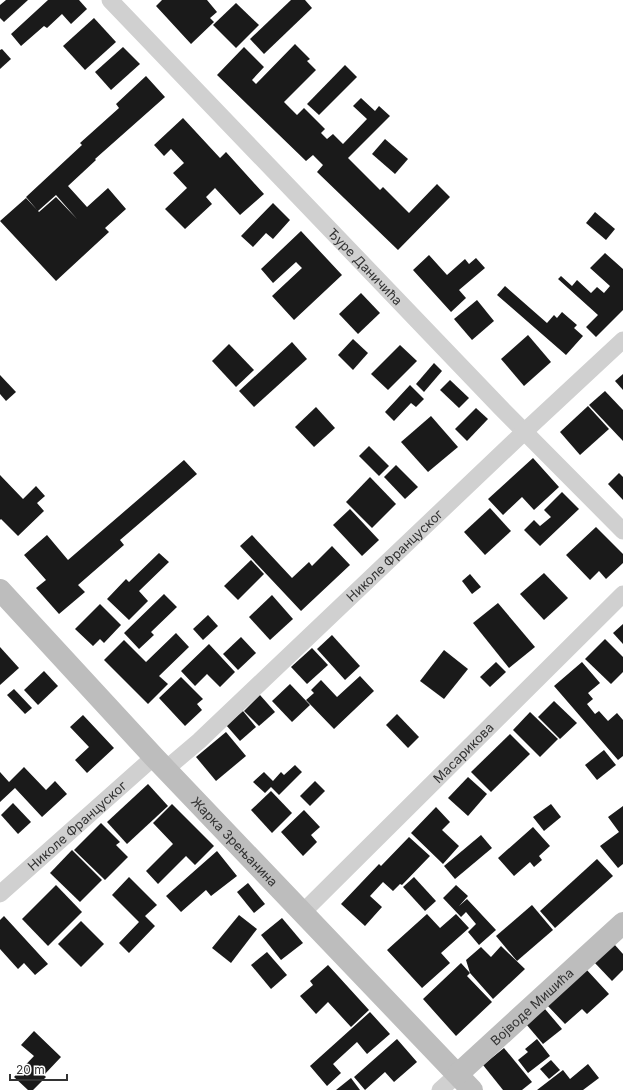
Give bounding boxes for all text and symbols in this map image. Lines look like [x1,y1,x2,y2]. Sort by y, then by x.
street label: Ђуре Даничића [325,225,406,308]
street label: Николе Француског [343,505,446,605]
street label: Масарикова [430,719,497,786]
street label: Николе Француског [24,777,130,874]
street label: Жарка Зрењанина [188,793,281,890]
street label: Војводе Мишића [487,965,577,1048]
scale bar [10,1056,67,1082]
text: 20 m [16,1062,45,1077]

